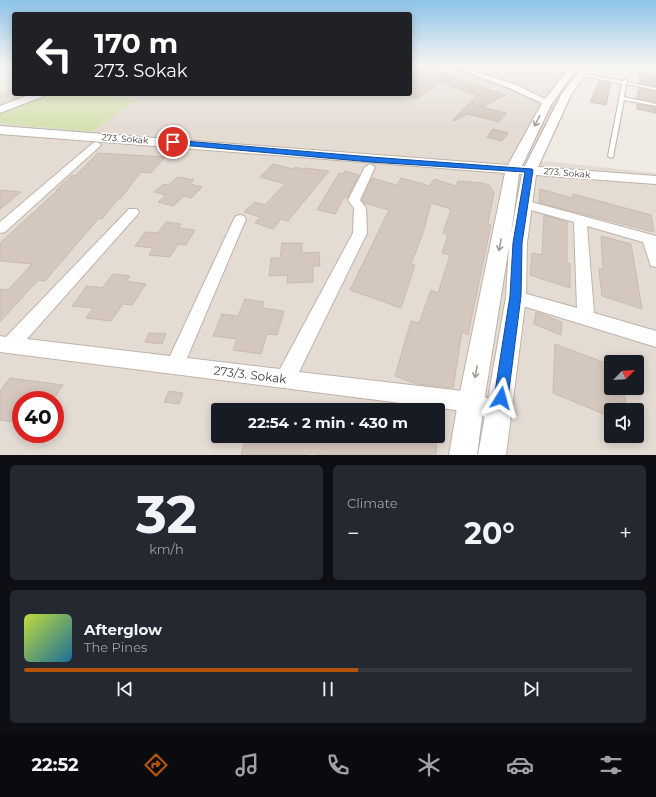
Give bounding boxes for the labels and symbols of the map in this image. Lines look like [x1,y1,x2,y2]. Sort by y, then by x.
one-way arrow [533,115,540,127]
pin [156,125,190,159]
street label: 273. Sokak [101,131,149,146]
street label: 273. Sokak [543,165,591,180]
one-way arrow [496,238,504,251]
north arrow [604,355,644,395]
street label: 273/3. Sokak [213,363,288,387]
one-way arrow [472,365,480,378]
position arrow [480,377,522,419]
speed limit sign: 40 [12,391,64,443]

